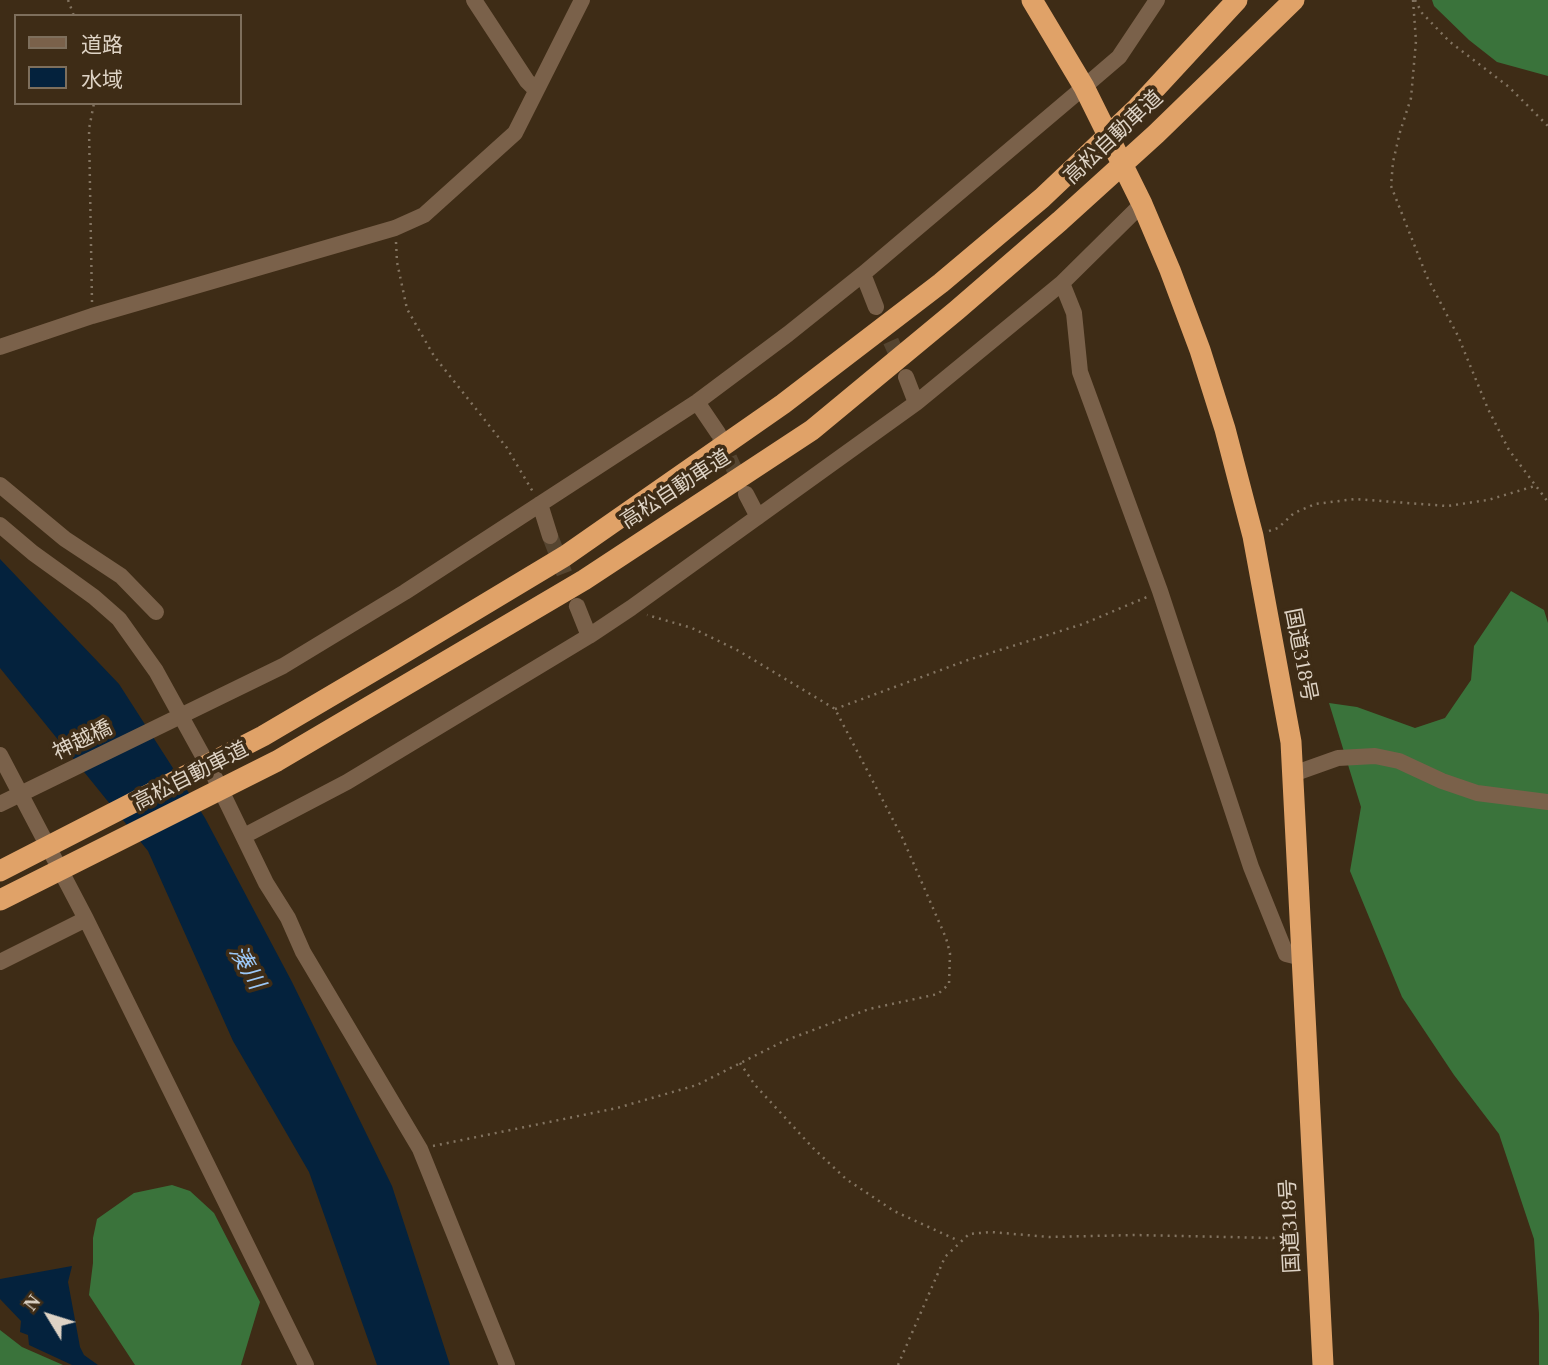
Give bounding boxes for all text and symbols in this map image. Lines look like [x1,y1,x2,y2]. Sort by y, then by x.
legend [14,14,242,105]
text: 道路 [81,33,123,57]
text: 水域 [81,68,123,92]
street label: 高松自動車道 [1059,86,1169,190]
street label: 高松自動車道 [616,445,736,535]
street label: 国道318号 [1279,606,1321,704]
street label: 神越橋 [49,716,117,766]
street label: 高松自動車道 [129,737,253,817]
water label: 湊川 [223,941,269,995]
street label: 国道318号 [1276,1178,1306,1274]
north arrow [14,1281,84,1351]
text: N [20,1291,45,1315]

